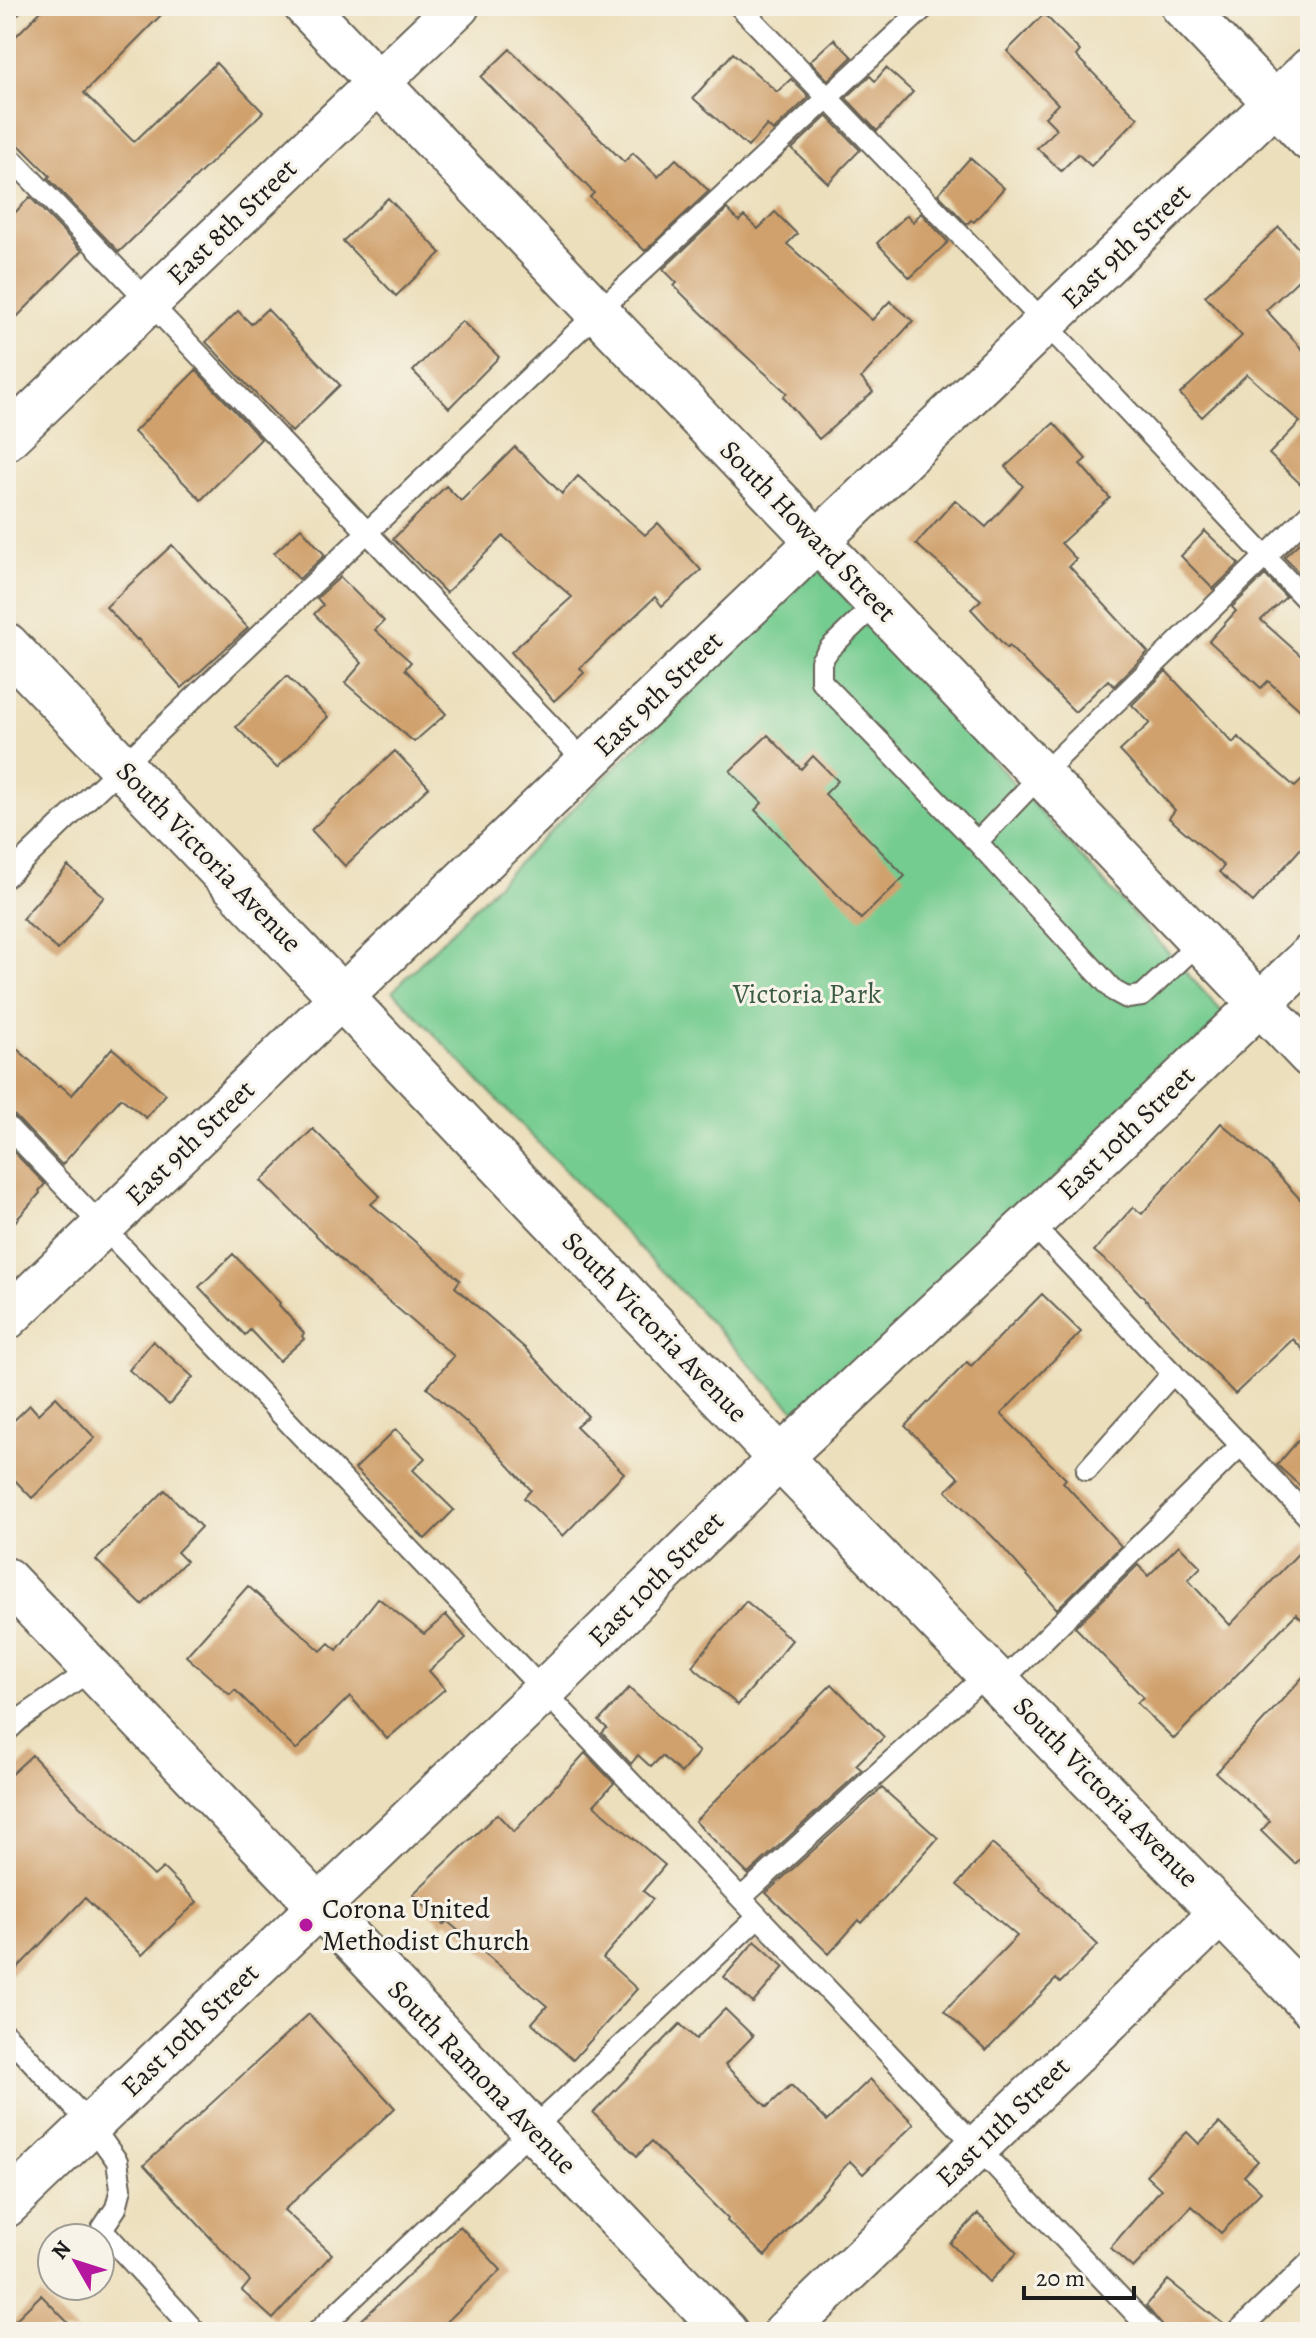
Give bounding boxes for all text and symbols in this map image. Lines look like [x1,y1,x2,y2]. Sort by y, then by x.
street label: East 8th Street [159,150,305,294]
street label: East 9th Street [1053,175,1199,317]
street label: South Howard Street [711,432,905,630]
street label: East 9th Street [585,623,731,765]
street label: South Victoria Avenue [108,753,310,961]
park label: Victoria Park [732,975,881,1013]
street label: East 10th Street [1049,1057,1203,1209]
street label: East 9th Street [117,1072,263,1214]
street label: South Victoria Avenue [554,1223,756,1431]
street label: East 10th Street [580,1503,732,1655]
street label: South Victoria Avenue [1005,1688,1207,1896]
place label: Corona United Methodist Church [322,1890,530,1960]
marker: Corona United Methodist Church [297,1916,315,1934]
street label: East 10th Street [113,1954,267,2106]
street label: South Ramona Avenue [379,1971,585,2183]
street label: East 11th Street [928,2048,1078,2196]
north arrow [36,2222,116,2302]
text: N [45,2234,78,2266]
scale bar [1024,2250,1134,2300]
text: 20 m [1036,2262,1085,2294]

